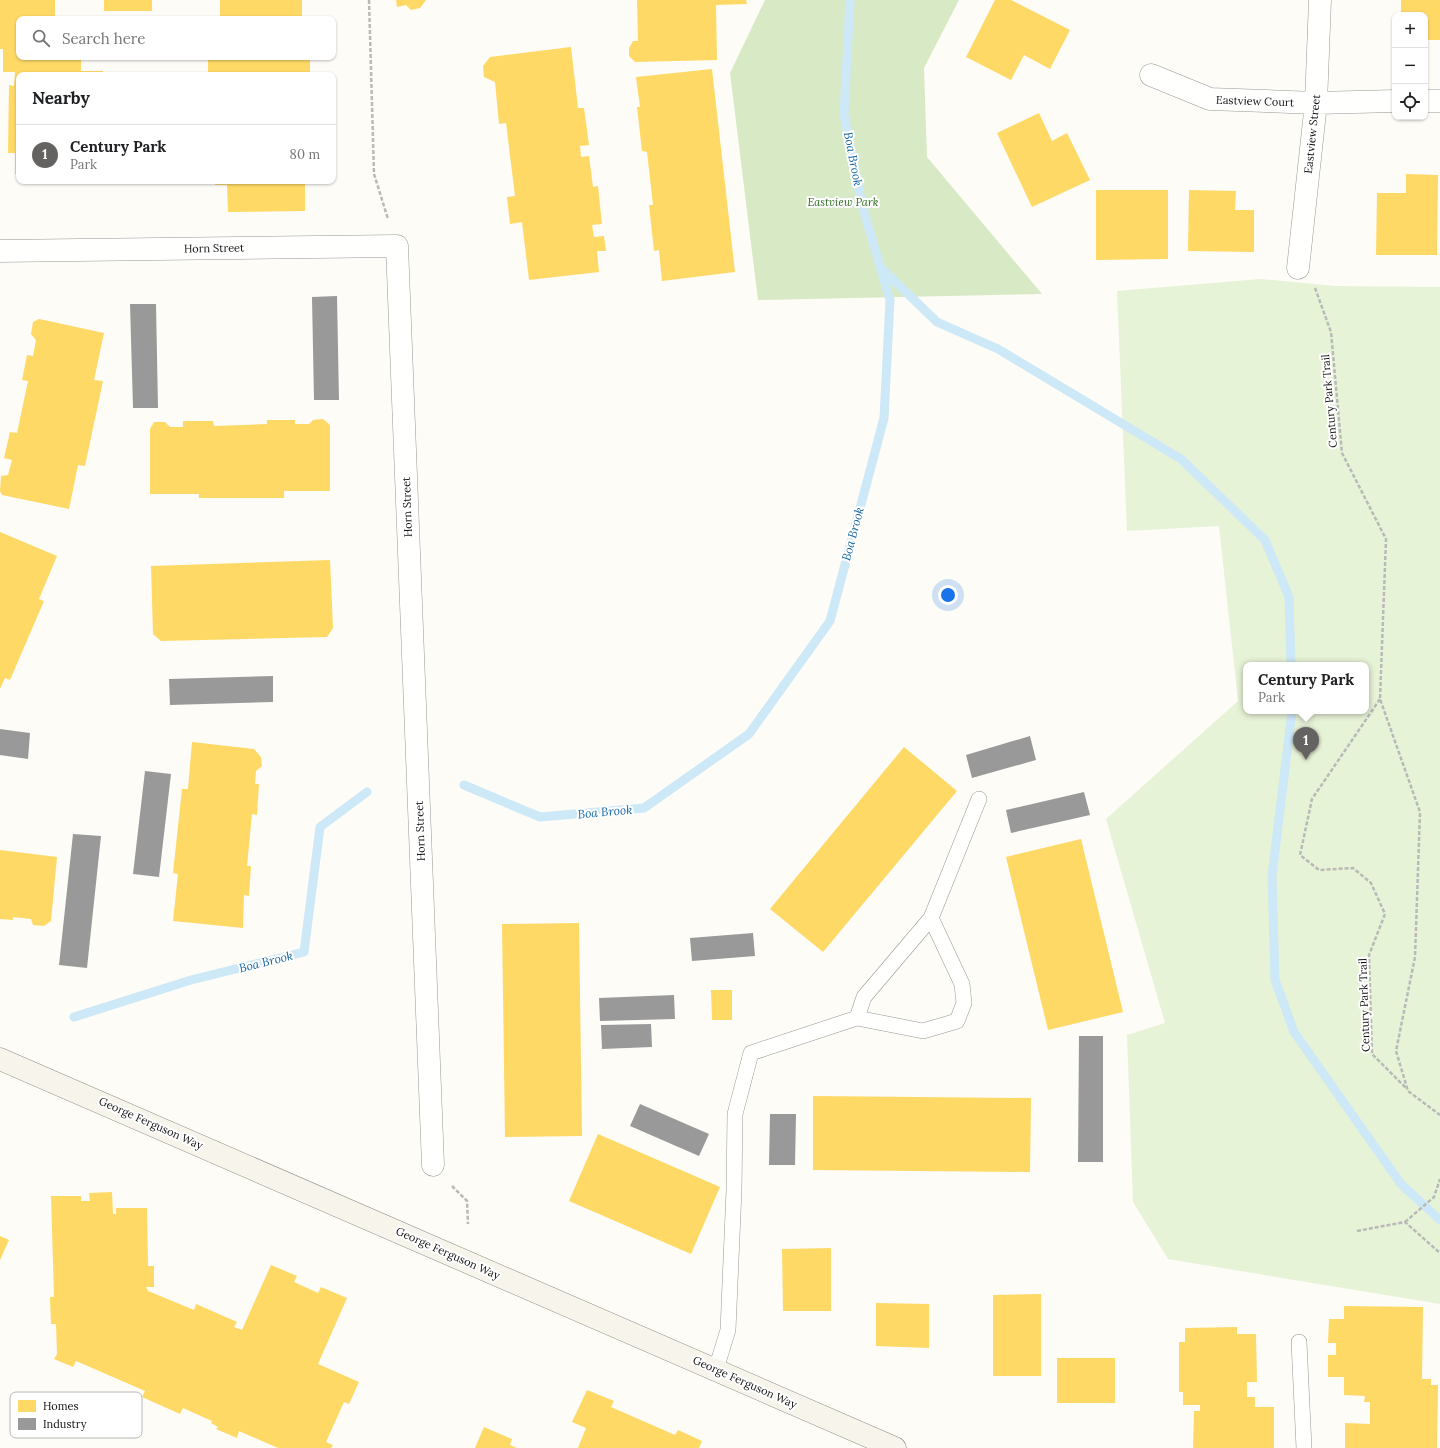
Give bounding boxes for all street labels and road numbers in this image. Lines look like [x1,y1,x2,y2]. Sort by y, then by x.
street label: Eastview Court [1216,93,1295,109]
street label: Eastview Street [1301,93,1323,174]
street label: Horn Street [184,240,245,256]
street label: Century Park Trail [1318,354,1340,448]
street label: Horn Street [399,476,415,537]
street label: Horn Street [412,800,428,861]
street label: Century Park Trail [1355,958,1373,1052]
street label: George Ferguson Way [97,1094,205,1152]
street label: George Ferguson Way [394,1224,502,1282]
street label: George Ferguson Way [691,1353,799,1411]

